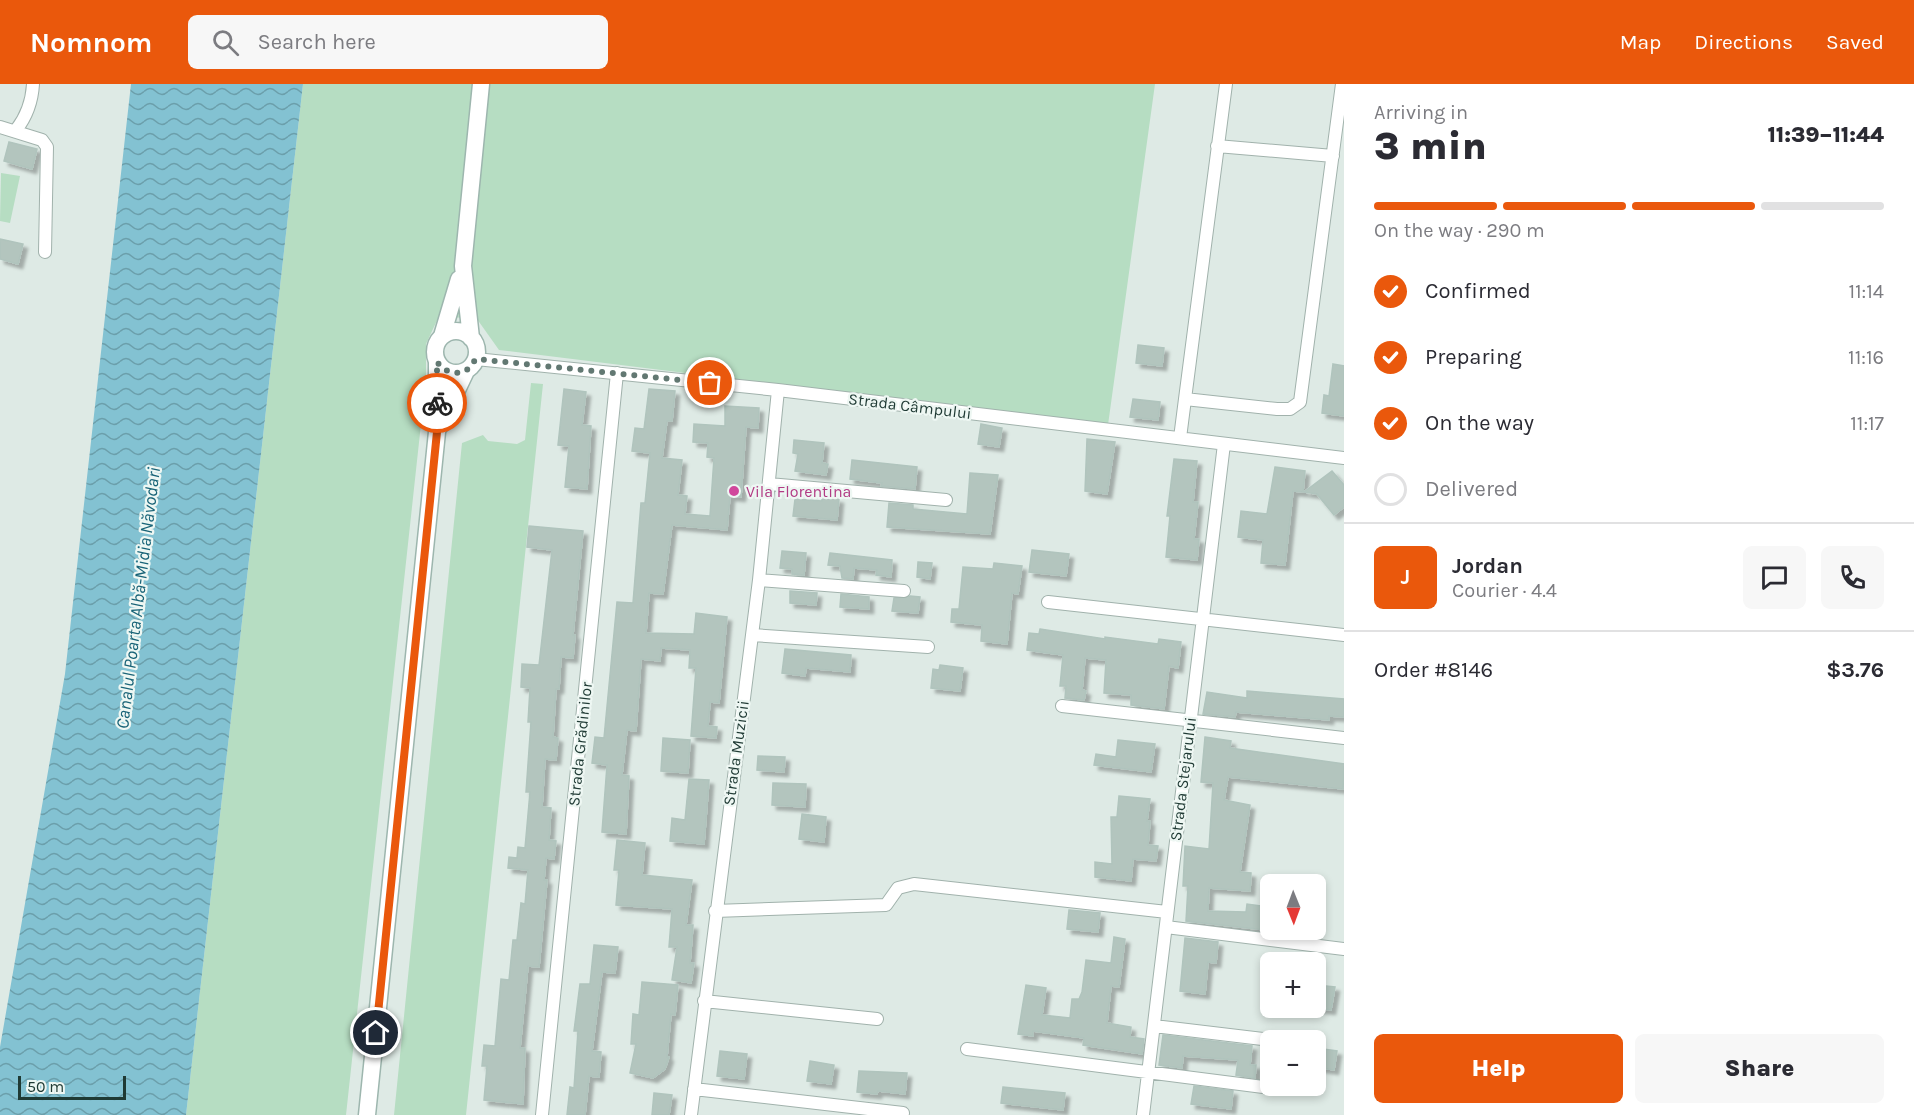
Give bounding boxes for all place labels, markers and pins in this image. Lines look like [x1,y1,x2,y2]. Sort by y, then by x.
pin [684,357,735,408]
place label: Vila Florentina [746,482,851,501]
marker: Vila Florentina [727,484,741,498]
pin [350,1007,401,1058]

